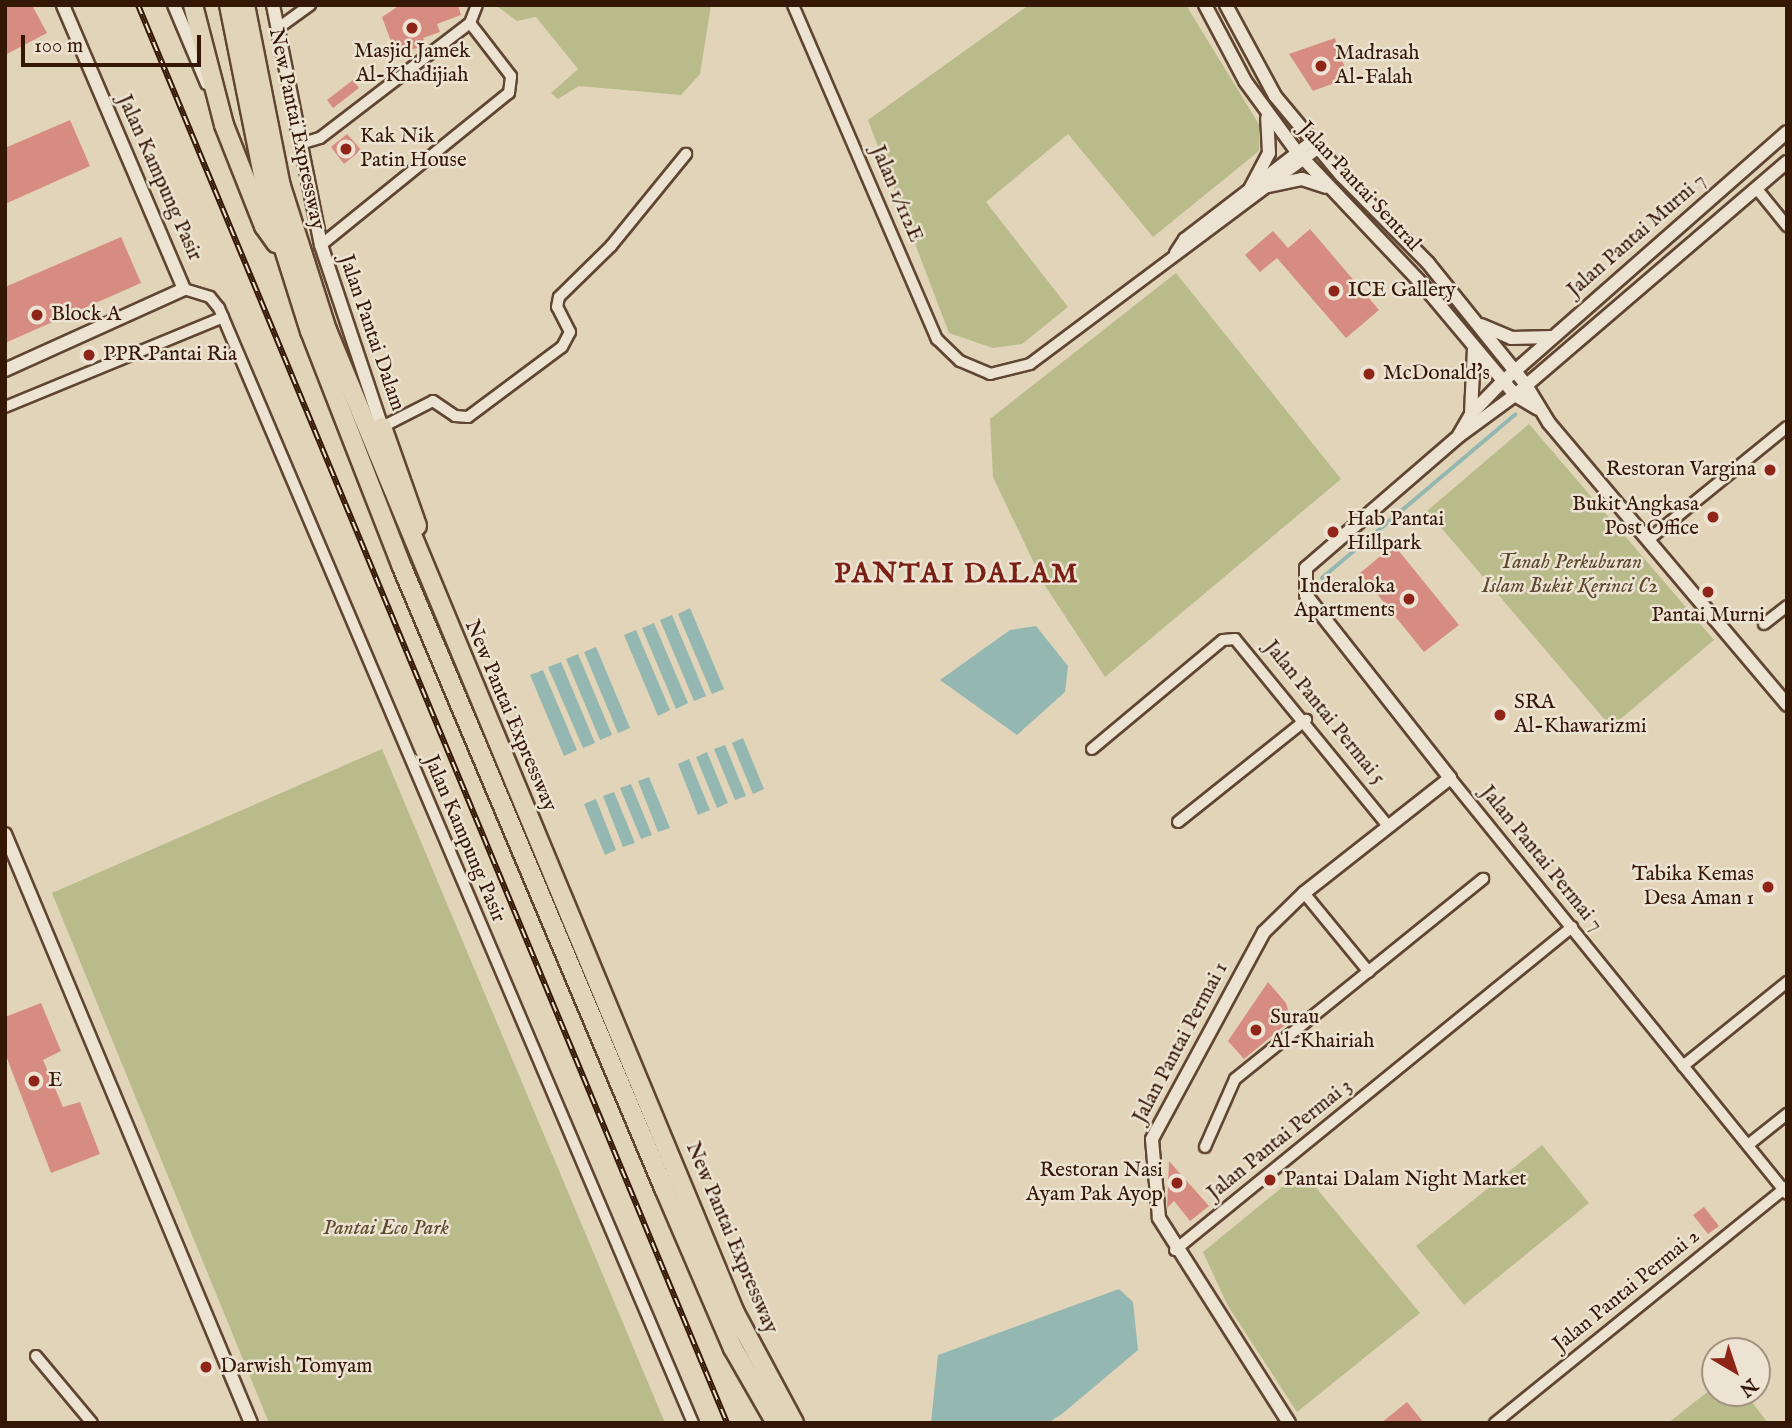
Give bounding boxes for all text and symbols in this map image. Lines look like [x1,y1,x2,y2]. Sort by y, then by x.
marker: Masjid Jamek Al-Khadijiah [404,20,420,36]
scale bar [24,21,205,65]
street label: New Pantai Expressway [262,26,330,232]
text: 100 m [34,33,83,60]
place label: Masjid Jamek Al-Khadijiah [354,39,470,89]
place label: Madrasah Al-Falah [1335,41,1419,91]
marker: Madrasah Al-Falah [1313,58,1329,74]
street label: Jalan Kampung Pasir [111,91,207,265]
street label: Jalan Pantai Sentral [1293,117,1425,257]
place label: Kak Nik Patin House [360,124,467,174]
marker: Kak Nik Patin House [338,141,354,157]
street label: Jalan 1/112E [864,142,928,246]
street label: Jalan Pantai Murni 7 [1562,169,1712,303]
street label: Jalan Pantai Dalam [332,252,410,414]
place label: ICE Gallery [1348,278,1456,304]
marker: ICE Gallery [1326,283,1342,299]
place label: Block A [51,302,121,328]
marker: Block A [29,307,45,323]
place label: PPR Pantai Ria [103,342,237,368]
marker: PPR Pantai Ria [81,347,97,363]
place label: McDonald's [1383,361,1490,387]
marker: McDonald's [1361,366,1377,382]
place label: Restoran Vargina [1606,457,1756,483]
marker: Restoran Vargina [1762,462,1778,478]
place label: Bukit Angkasa Post Office [1572,492,1699,542]
place label: Hab Pantai Hillpark [1347,507,1444,557]
marker: Bukit Angkasa Post Office [1705,509,1721,525]
marker: Hab Pantai Hillpark [1325,524,1341,540]
park label: Tanah Perkuburan Islam Bukit Kerinci C2 [1482,550,1658,600]
district label: PANTAI DALAM [836,558,1078,592]
place label: Inderaloka Apartments [1294,574,1395,624]
marker: Pantai Murni [1700,584,1716,600]
marker: Inderaloka Apartments [1401,591,1417,607]
place label: Pantai Murni [1651,603,1765,629]
street label: New Pantai Expressway [458,616,562,816]
street label: Jalan Pantai Permai 5 [1258,636,1390,790]
place label: SRA Al-Khawarizmi [1514,690,1647,740]
marker: SRA Al-Khawarizmi [1492,707,1508,723]
street label: Jalan Kampung Pasir [417,752,511,926]
street label: Jalan Pantai Permai 7 [1474,781,1608,937]
place label: Tabika Kemas Desa Aman 1 [1632,862,1754,912]
marker: Tabika Kemas Desa Aman 1 [1760,879,1776,895]
street label: Jalan Pantai Permai 1 [1128,958,1234,1128]
place label: Surau Al-Khairiah [1270,1005,1374,1055]
marker: Surau Al-Khairiah [1248,1022,1264,1038]
place label: E [48,1068,63,1094]
marker: E [26,1073,42,1089]
street label: Jalan Pantai Permai 3 [1203,1074,1357,1206]
street label: New Pantai Expressway [679,1138,783,1338]
place label: Restoran Nasi Ayam Pak Ayop [1026,1158,1163,1208]
place label: Pantai Dalam Night Market [1284,1167,1527,1193]
marker: Pantai Dalam Night Market [1262,1172,1278,1188]
marker: Restoran Nasi Ayam Pak Ayop [1169,1175,1185,1191]
park label: Pantai Eco Park [323,1216,449,1242]
street label: Jalan Pantai Permai 2 [1549,1224,1705,1358]
north arrow [1701,1337,1771,1407]
place label: Darwish Tomyam [220,1354,372,1380]
marker: Darwish Tomyam [198,1359,214,1375]
text: N [1734,1372,1762,1401]

